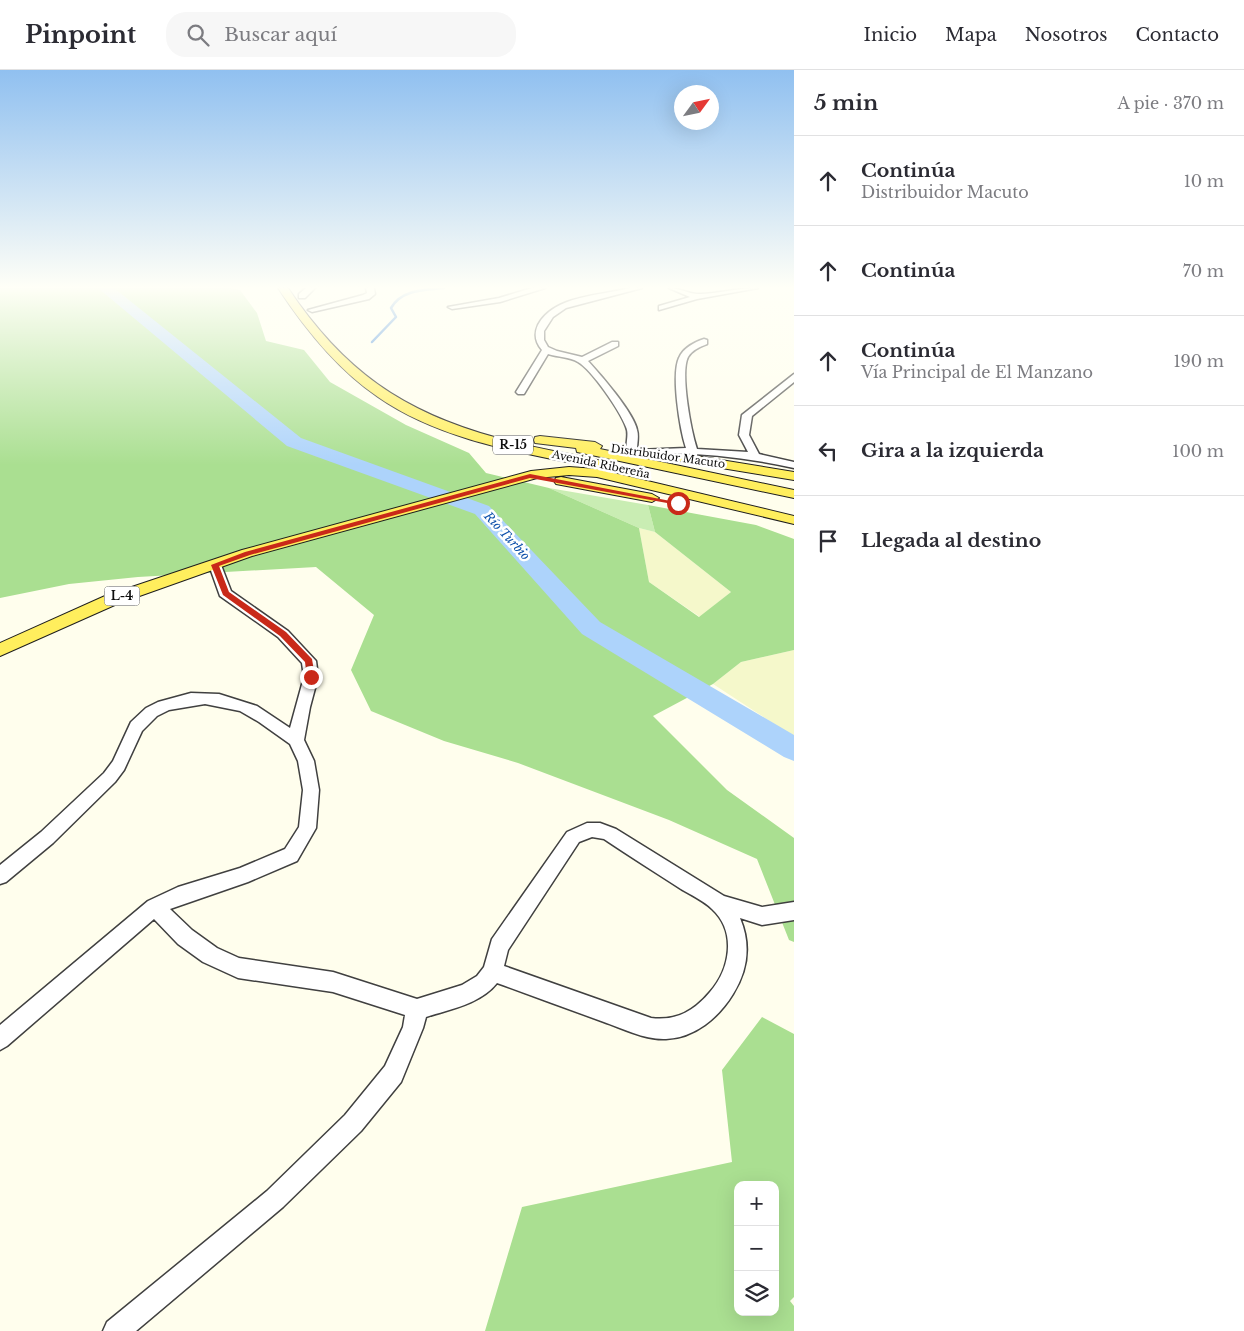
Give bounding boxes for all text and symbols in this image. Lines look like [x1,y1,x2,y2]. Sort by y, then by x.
search box [166,12,516,57]
text: Pinpoint [25,20,136,49]
icon: search [184,21,212,49]
text: Buscar aquí [224,23,337,46]
text: Inicio [863,24,917,46]
text: Mapa [945,24,997,46]
text: Nosotros [1025,24,1107,46]
text: Contacto [1135,24,1219,46]
north arrow [674,85,719,130]
text: 5 min [814,90,878,116]
text: A pie · 370 m [1117,93,1224,113]
text: Continúa [861,159,955,182]
icon: ahead [814,167,842,195]
text: 10 m [1184,171,1224,191]
text: Distribuidor Macuto [861,182,1029,202]
icon: ahead [814,257,842,285]
text: Continúa [861,259,955,282]
text: 70 m [1183,261,1224,281]
text: Continúa [861,339,955,362]
icon: ahead [814,347,842,375]
text: 190 m [1173,351,1224,371]
text: Vía Principal de El Manzano [861,362,1093,382]
road number: R-15 [493,436,533,454]
icon: left [814,437,842,465]
text: Gira a la izquierda [861,439,1044,462]
street label: Distribuidor Macuto [610,441,726,471]
text: 100 m [1172,441,1224,461]
street label: Avenida Ribereña [550,447,652,481]
route start [667,492,690,515]
water label: Río Turbio [481,508,533,563]
icon: arrive [814,527,842,555]
text: Llegada al destino [861,529,1041,552]
road number: L-4 [104,586,140,606]
route end [300,666,323,689]
map controls [734,1181,779,1316]
button: + [734,1181,779,1226]
button: − [734,1226,779,1271]
button: layers [734,1271,779,1316]

